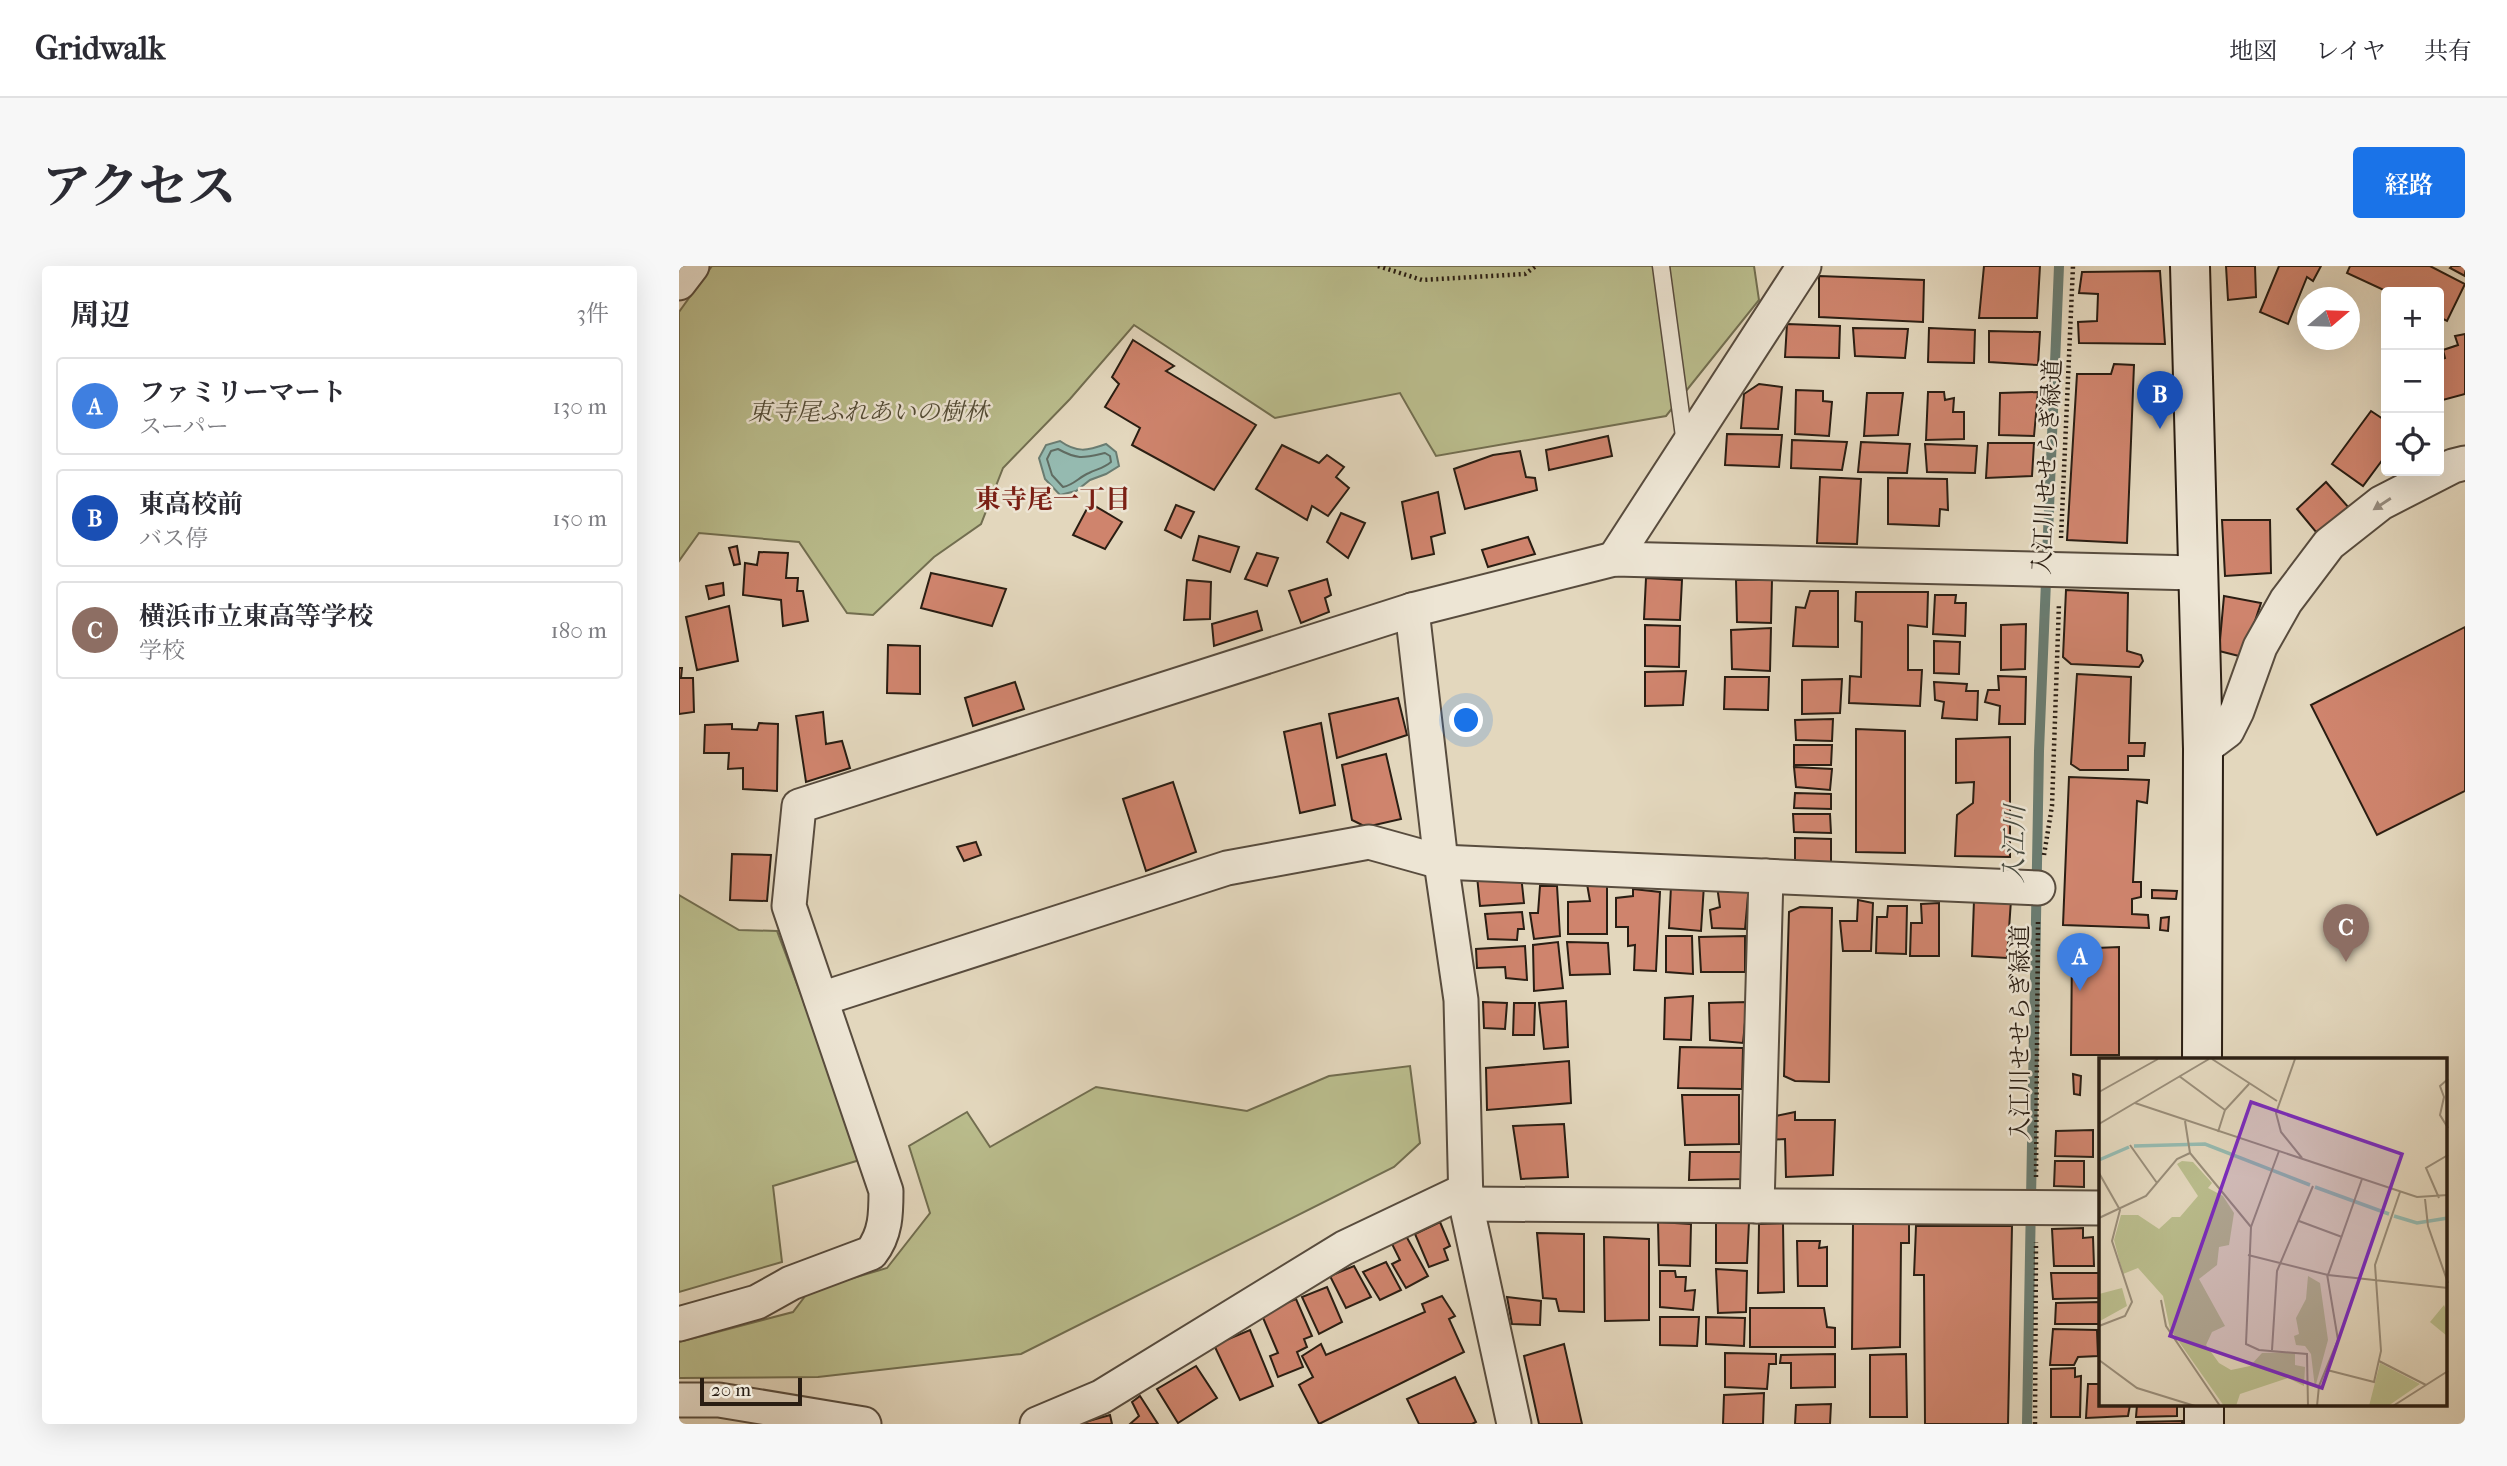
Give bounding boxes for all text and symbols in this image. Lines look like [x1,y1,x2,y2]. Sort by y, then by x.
text: Gridwalk [35,29,165,68]
text: 地図 [2229,37,2277,65]
text: レイヤ [2315,37,2386,65]
text: 共有 [2424,37,2472,65]
button: 経路 [2353,147,2465,218]
text: アクセス [42,158,237,216]
north arrow [2297,287,2360,350]
map controls [2381,287,2444,476]
button: + [2381,287,2444,350]
text: 周辺 [70,298,130,333]
text: 3件 [577,300,609,327]
button: − [2381,350,2444,413]
street label: 入江川せせらぎ緑道 [2027,358,2067,576]
pin: B [2137,371,2183,429]
text: ファミリーマート [139,377,346,408]
text: A [88,393,102,420]
text: 130 m [553,393,607,420]
park label: 東寺尾ふれあいの樹林 [748,398,991,426]
text: スーパー [139,413,229,440]
button: locate [2381,413,2444,476]
district label: 東寺尾一丁目 [975,484,1131,515]
text: 東高校前 [139,489,243,520]
one-way arrow [2372,497,2392,510]
text: B [88,505,102,532]
text: 150 m [552,505,607,532]
text: バス停 [139,525,208,552]
text: 横浜市立東高等学校 [139,601,373,632]
text: C [87,617,103,644]
text: 180 m [550,617,607,644]
text: 学校 [139,637,185,664]
your location [1449,703,1483,737]
water label: 入江川 [1998,802,2031,883]
pin: C [2323,904,2369,962]
street label: 入江川せせらぎ緑道 [2006,925,2034,1141]
pin: A [2057,933,2103,991]
inset map [2099,1058,2448,1406]
scale bar [700,1375,801,1407]
text: 20 m [711,1379,751,1401]

